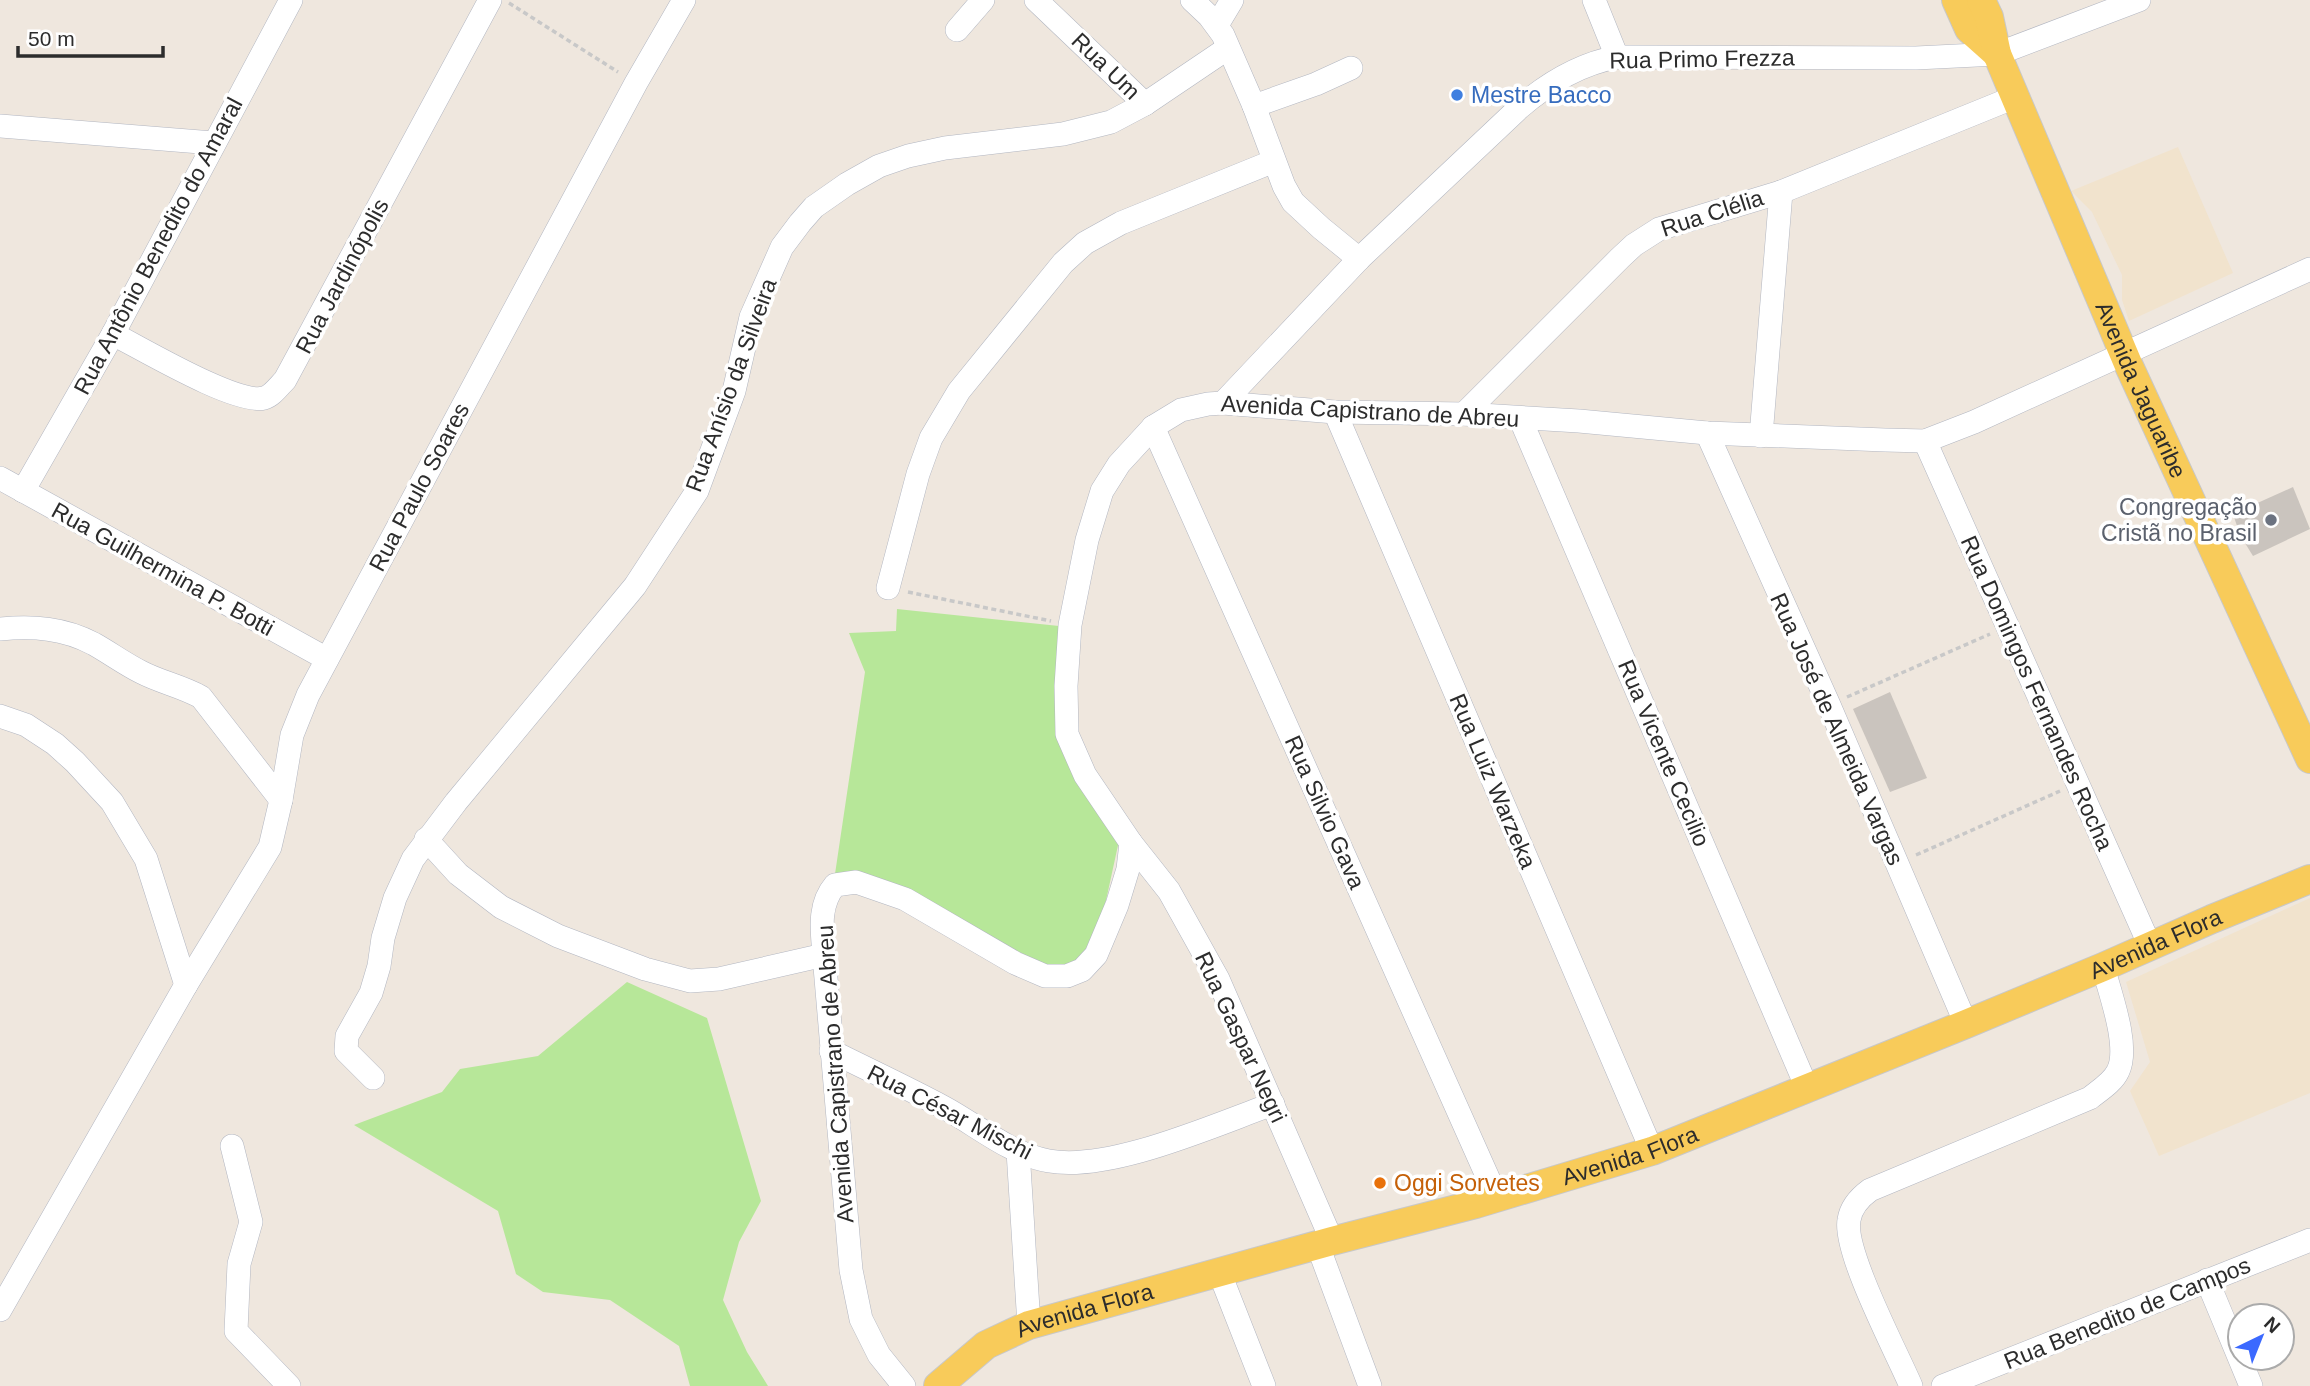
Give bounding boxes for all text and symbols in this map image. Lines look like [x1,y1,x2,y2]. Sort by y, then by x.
scale bar [18,14,163,58]
text: 50 m [28,27,75,50]
street label: Rua Um [1067,27,1145,105]
street label: Rua Primo Frezza [1609,44,1795,74]
place label: Mestre Bacco [1471,82,1612,108]
marker: Mestre Bacco [1449,87,1465,103]
street label: Rua Antônio Benedito do Amaral [68,93,248,399]
street label: Rua Clélia [1658,184,1767,242]
street label: Rua Jardinópolis [290,194,394,358]
street label: Rua Anísio da Silveira [680,275,782,495]
street label: Avenida Jaguaribe [2090,298,2192,482]
street label: Avenida Capistrano de Abreu [1220,390,1520,432]
street label: Rua Paulo Soares [364,398,474,576]
place label: Congregação Cristã no Brasil [2101,494,2257,546]
street label: Rua Guilhermina P. Botti [47,497,279,641]
marker: Congregação Cristã no Brasil [2263,512,2279,528]
street label: Rua Domingos Fernandes Rocha [1956,532,2118,854]
street label: Rua José de Almeida Vargas [1765,589,1909,869]
street label: Rua Vicente Cecilio [1613,656,1715,850]
street label: Rua Luiz Warzeka [1444,690,1542,872]
street label: Rua Silvio Gava [1280,731,1370,893]
street label: Avenida Flora [2086,903,2226,984]
street label: Avenida Capistrano de Abreu [812,924,858,1224]
street label: Rua Gaspar Negri [1190,948,1292,1126]
street label: Rua César Mischi [863,1059,1037,1165]
street label: Avenida Flora [1559,1121,1702,1190]
place label: Oggi Sorvetes [1394,1170,1540,1196]
marker: Oggi Sorvetes [1372,1175,1388,1191]
street label: Rua Benedito de Campos [2000,1252,2254,1374]
street label: Avenida Flora [1011,1278,1156,1342]
north arrow [2226,1302,2296,1372]
text: N [2260,1313,2284,1337]

